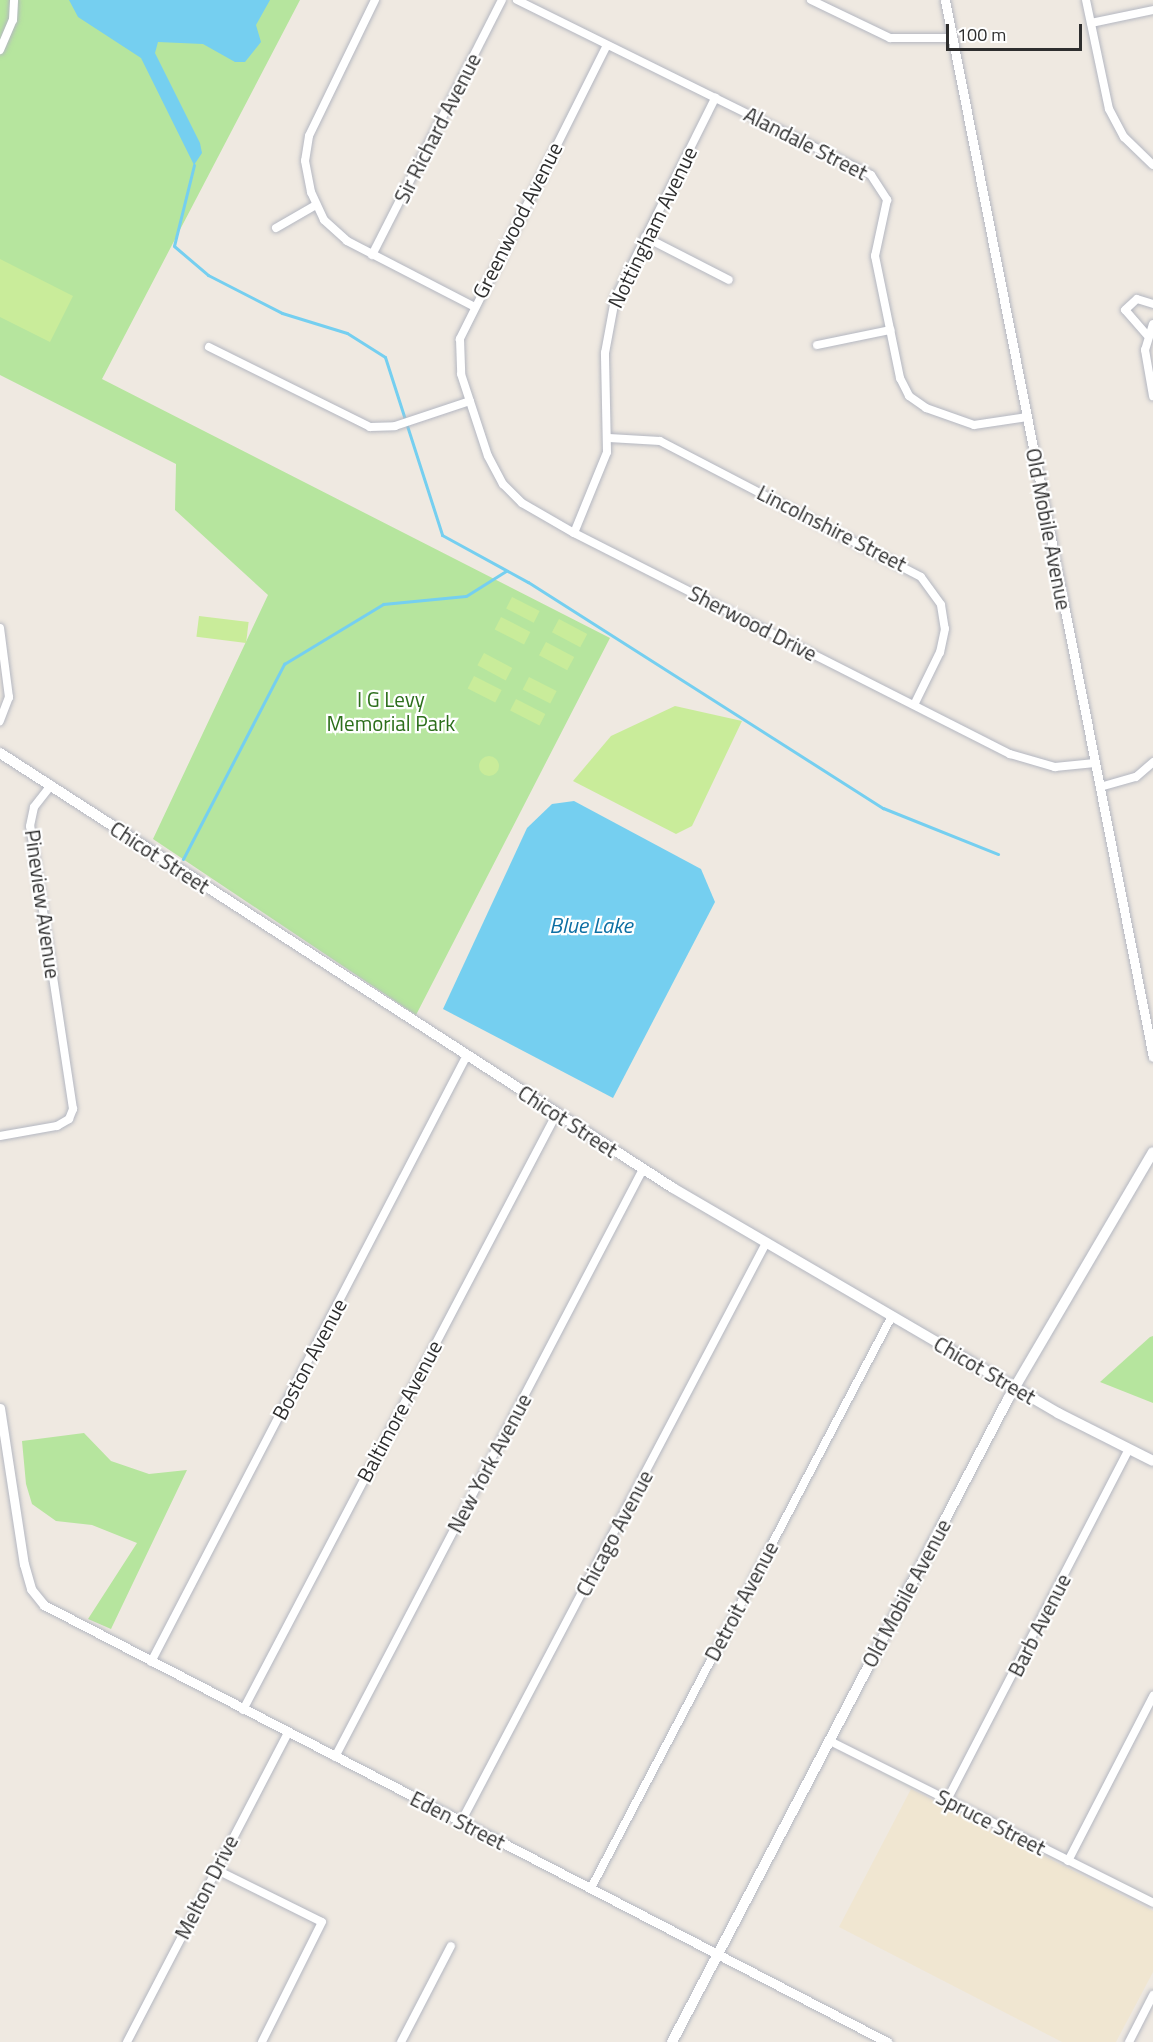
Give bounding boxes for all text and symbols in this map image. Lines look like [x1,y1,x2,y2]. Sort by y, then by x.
scale bar [949,12,1086,50]
text: 100 m [957,21,1006,48]
street label: Sir Richard Avenue [388,49,486,207]
street label: Alandale Street [740,101,872,185]
street label: Greenwood Avenue [467,138,567,302]
street label: Nottingham Avenue [602,142,702,312]
street label: Old Mobile Avenue [1021,446,1077,612]
street label: Lincolnshire Street [753,479,911,577]
street label: Sherwood Drive [685,580,821,666]
park label: I G Levy Memorial Park [327,686,455,736]
street label: Chicot Street [106,816,214,898]
street label: Pineview Avenue [20,828,66,980]
water label: Blue Lake [549,913,633,939]
street label: Chicot Street [514,1080,622,1162]
street label: Boston Avenue [266,1294,352,1424]
street label: Chicot Street [930,1331,1040,1409]
street label: Baltimore Avenue [351,1336,447,1486]
street label: New York Avenue [442,1389,536,1537]
street label: Chicago Avenue [570,1466,658,1600]
street label: Old Mobile Avenue [856,1514,956,1672]
street label: Detroit Avenue [699,1537,783,1665]
street label: Barb Avenue [1002,1569,1076,1681]
street label: Spruce Street [932,1784,1050,1860]
street label: Eden Street [406,1785,510,1855]
street label: Melton Drive [169,1831,243,1943]

